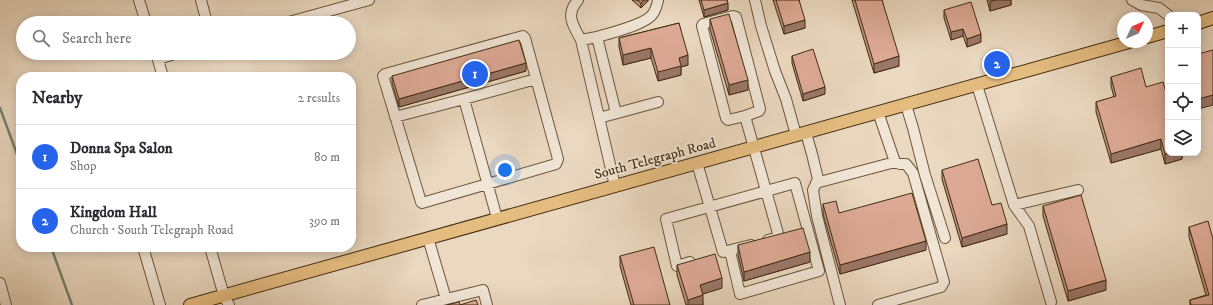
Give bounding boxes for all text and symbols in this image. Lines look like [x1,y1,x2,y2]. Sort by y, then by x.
north arrow [1117,12,1153,48]
map controls [1165,12,1201,156]
button: + [1165,12,1201,48]
search box [16,16,356,60]
icon: search [30,27,52,49]
text: Search here [62,29,131,48]
button: − [1165,48,1201,84]
pin: 2 [984,49,1010,79]
pin: 1 [462,59,488,89]
button: locate [1165,84,1201,120]
text: Nearby [32,87,82,109]
text: 2 results [298,90,340,106]
button: layers [1165,120,1201,156]
street label: South Telegraph Road [592,134,718,184]
text: Donna Spa Salon [70,139,173,158]
text: 1 [43,149,47,165]
text: 80 m [314,149,340,165]
text: Shop [70,158,96,174]
your location [495,160,515,180]
text: Kingdom Hall [70,203,157,222]
text: 2 [42,213,48,229]
text: 390 m [309,213,340,229]
text: Church · South Telegraph Road [70,222,234,238]

